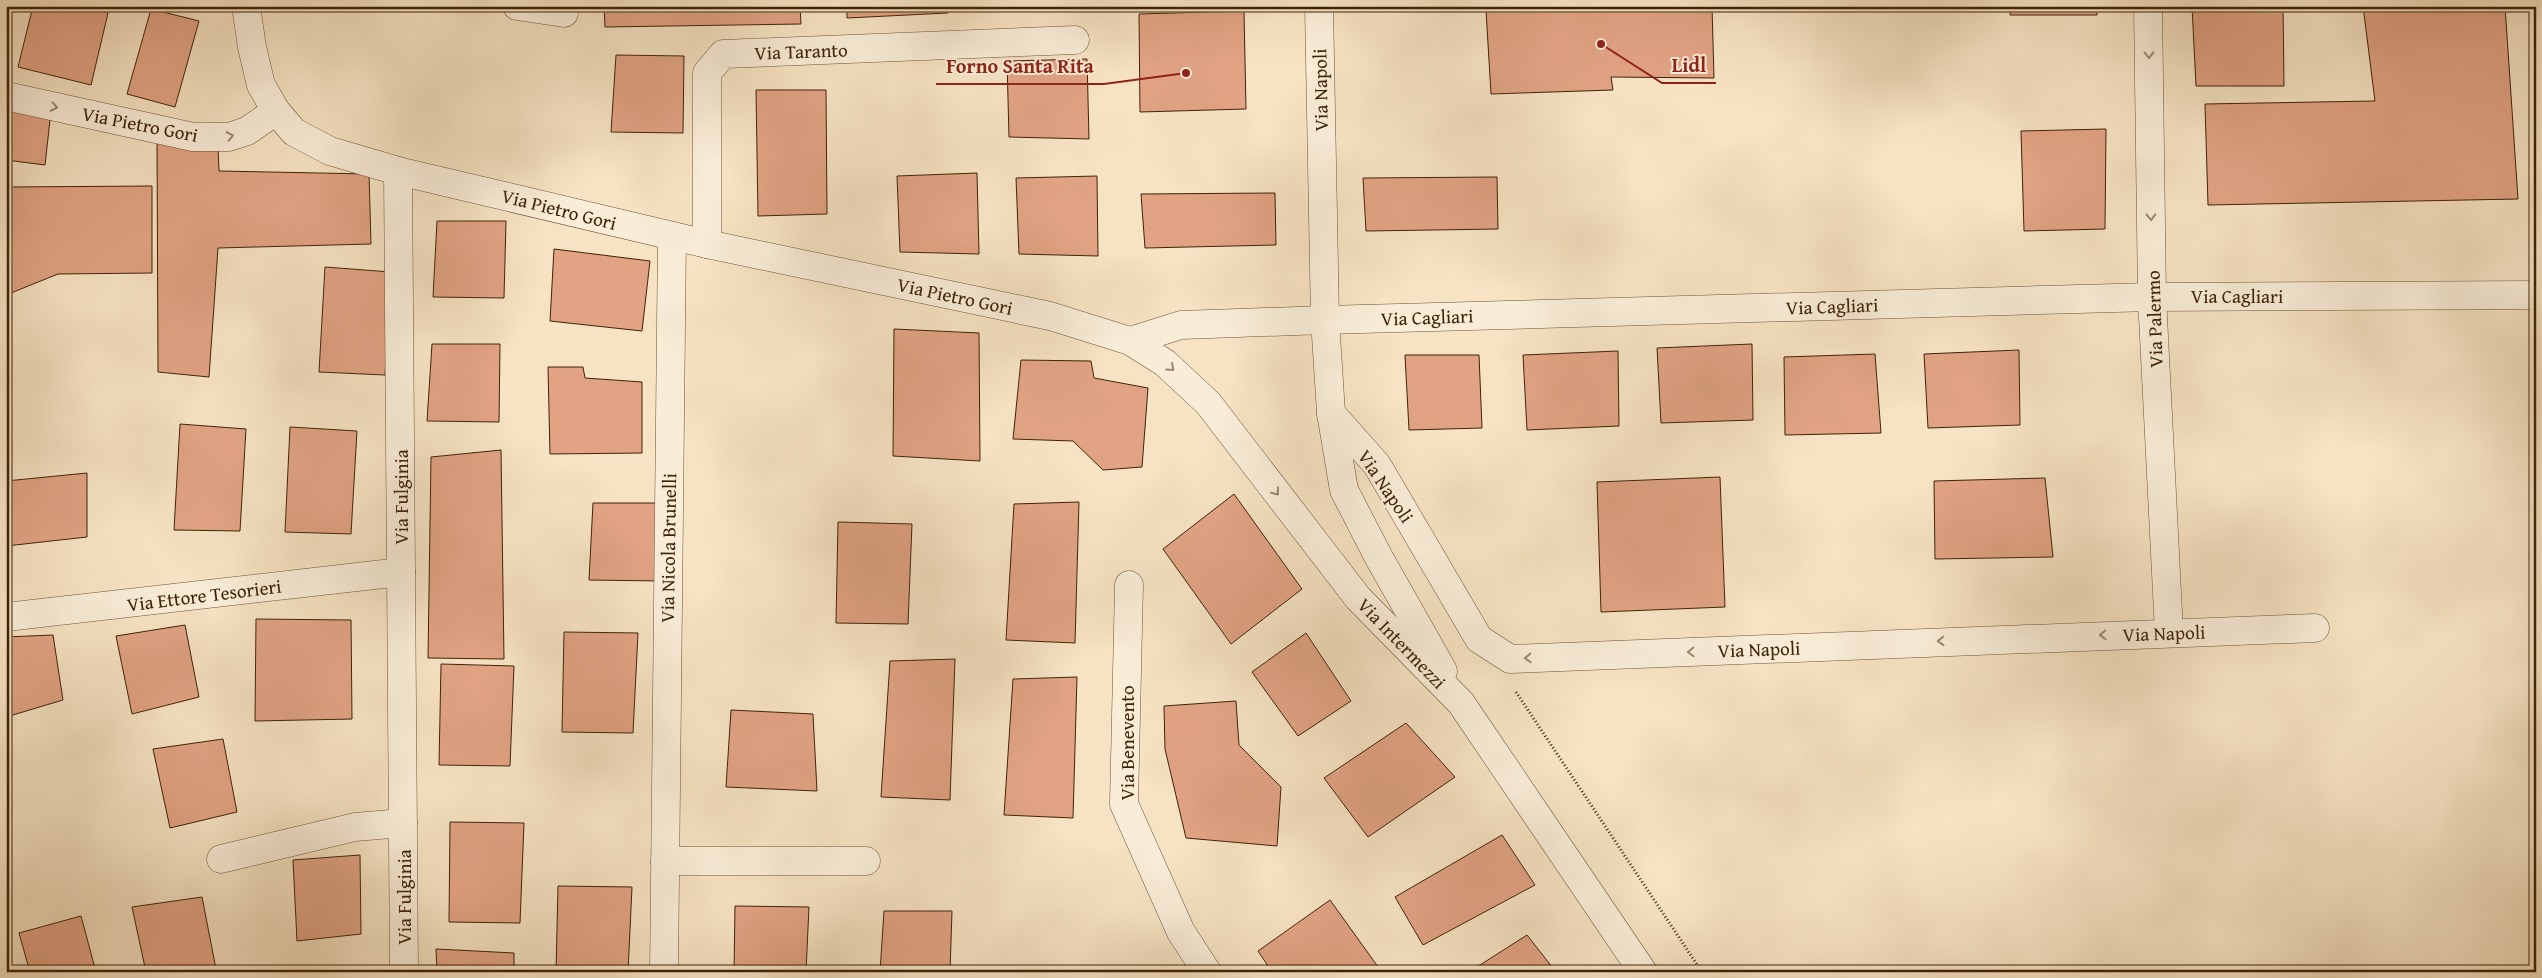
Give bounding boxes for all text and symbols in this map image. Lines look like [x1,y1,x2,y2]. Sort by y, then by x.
street label: Via Taranto [754,35,848,67]
street label: Via Napoli [1305,48,1335,132]
callout: Lidl [1662,48,1716,83]
callout: Forno Santa Rita [936,49,1104,84]
text: Lidl [1672,50,1706,79]
text: Forno Santa Rita [946,51,1094,80]
one-way arrow [2144,52,2154,59]
street label: Via Pietro Gori [80,99,200,149]
one-way arrow [49,101,58,111]
one-way arrow [226,131,235,141]
street label: Via Pietro Gori [499,181,619,237]
one-way arrow [2146,214,2156,222]
street label: Via Pietro Gori [895,270,1015,322]
street label: Via Palermo [2138,270,2170,368]
street label: Via Cagliari [2191,282,2283,310]
street label: Via Cagliari [1785,290,1879,322]
street label: Via Cagliari [1380,301,1474,333]
one-way arrow [1165,362,1174,371]
street label: Via Napoli [1351,444,1421,528]
street label: Via Fulginia [387,449,415,545]
street label: Via Nicola Brunelli [653,473,683,623]
one-way arrow [1270,486,1278,495]
street label: Via Ettore Tesorieri [125,572,283,618]
street label: Via Intermezzi [1351,591,1453,695]
street label: Via Napoli [2122,618,2206,648]
one-way arrow [2099,630,2106,640]
street label: Via Napoli [1717,634,1801,664]
one-way arrow [1936,636,1944,647]
one-way arrow [1686,646,1694,657]
one-way arrow [1524,653,1532,663]
street label: Via Benevento [1113,685,1141,801]
street label: Via Fulginia [390,849,418,945]

